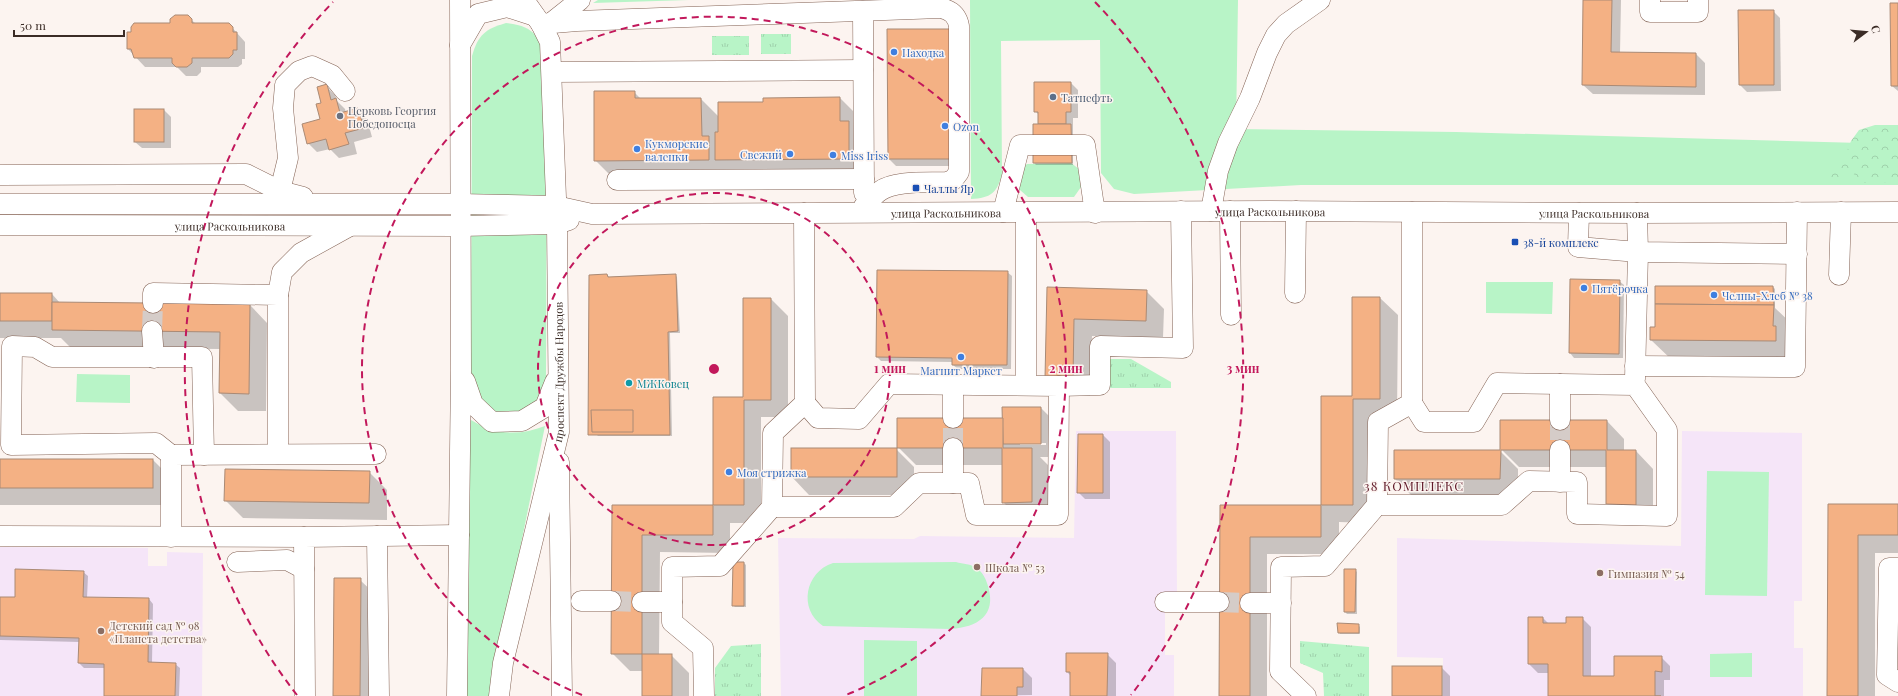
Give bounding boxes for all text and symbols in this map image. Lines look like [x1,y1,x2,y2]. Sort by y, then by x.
scale bar [14,12,124,38]
north arrow [1846,12,1886,52]
text: 50 m [20,17,46,33]
text: С [1868,23,1884,35]
place label: Находка [902,45,945,60]
marker: Находка [889,47,899,57]
place label: Татнефть [1061,90,1112,105]
marker: Татнефть [1048,92,1058,102]
place label: Церковь Георгия Победоносца [348,103,436,131]
marker: Церковь Георгия Победоносца [335,111,345,121]
place label: Ozon [953,119,979,134]
marker: Ozon [940,121,950,131]
place label: Кукморские валенки [645,136,709,164]
marker: Кукморские валенки [632,144,642,154]
place label: Свежий [740,147,782,162]
place label: Miss Iriss [841,148,888,163]
marker: Свежий [785,149,795,159]
marker: Miss Iriss [828,150,838,160]
place label: Чаллы Яр [924,181,974,196]
marker: Чаллы Яр [911,183,921,193]
street label: улица Раскольникова [1214,203,1326,219]
street label: улица Раскольникова [890,205,1002,220]
street label: улица Раскольникова [1538,205,1650,221]
street label: улица Раскольникова [174,218,286,233]
place label: 38-й комплекс [1523,235,1599,250]
marker: 38-й комплекс [1510,237,1520,247]
place label: Пятёрочка [1592,281,1648,296]
marker: Пятёрочка [1579,283,1589,293]
place label: Челны-Хлеб № 38 [1722,288,1813,303]
marker: Челны-Хлеб № 38 [1709,290,1719,300]
street label: проспект Дружбы Народов [549,302,567,444]
marker: Магнит Маркет [956,352,966,362]
text: 1 мин [874,360,906,376]
text: 2 мин [1049,360,1083,376]
text: 3 мин [1226,360,1260,376]
centre of rings [707,362,721,376]
place label: Магнит Маркет [920,363,1002,378]
place label: МЖКовец [637,376,689,391]
marker: МЖКовец [624,378,634,388]
place label: Моя стрижка [737,465,807,480]
marker: Моя стрижка [724,467,734,477]
district label: 38 КОМПЛЕКС [1364,477,1464,494]
place label: Школа № 53 [985,560,1045,575]
marker: Школа № 53 [972,562,982,572]
place label: Гимназия № 54 [1608,566,1685,581]
marker: Гимназия № 54 [1595,568,1605,578]
place label: Детский сад № 98 «Планета детства» [109,618,207,646]
marker: Детский сад № 98 «Планета детства» [96,626,106,636]

